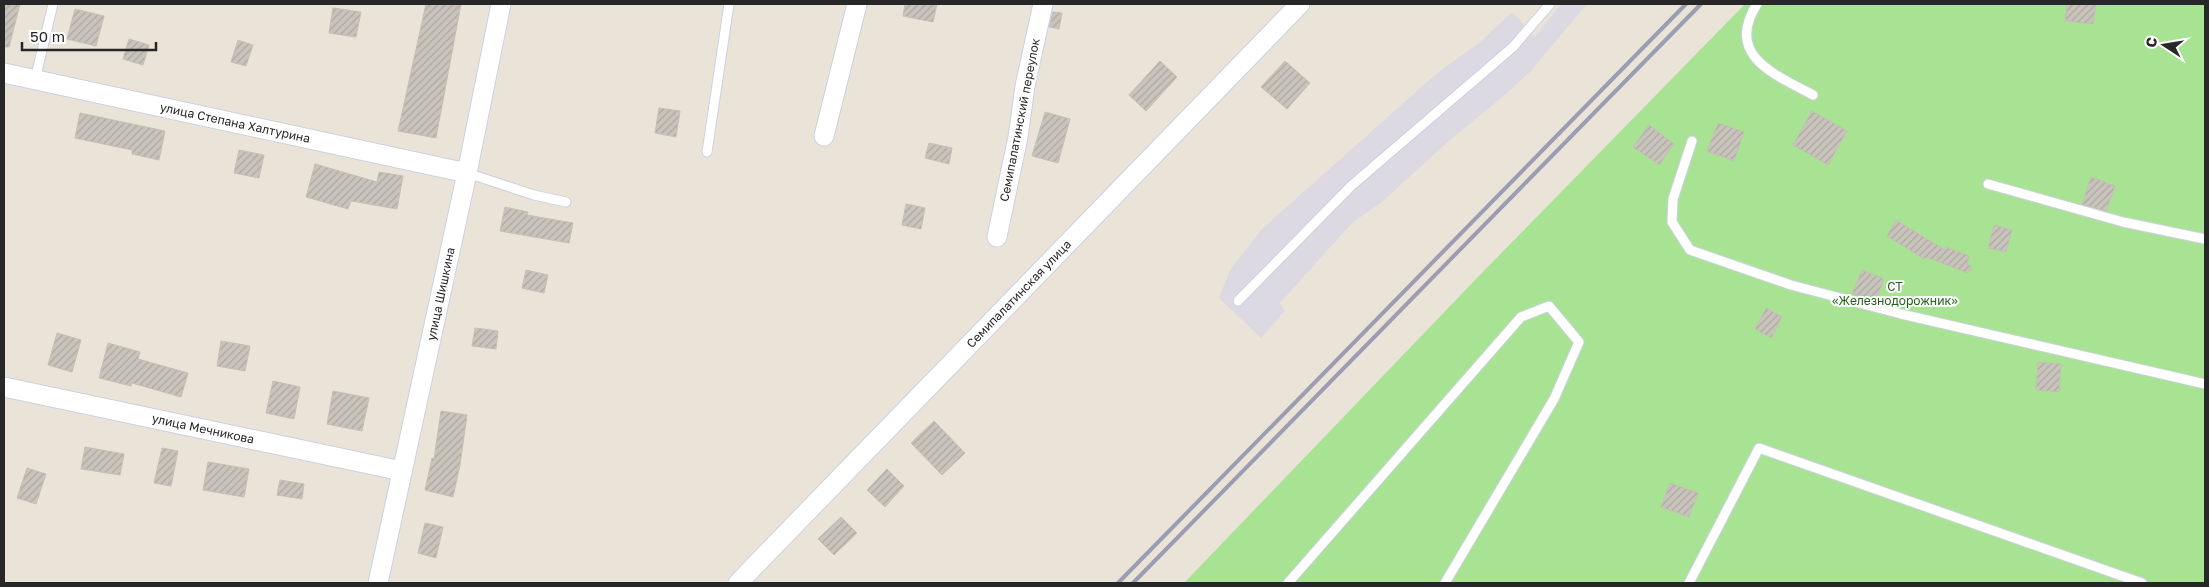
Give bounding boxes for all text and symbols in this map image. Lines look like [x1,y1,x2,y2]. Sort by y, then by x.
scale bar [22,20,156,52]
north arrow [2139,20,2189,70]
text: 50 m [30,27,65,45]
text: С [2141,36,2160,49]
street label: Семипалатинский переулок [996,37,1043,203]
street label: улица Степана Халтурина [159,99,312,146]
street label: Семипалатинская улица [963,237,1074,351]
street label: улица Шишкина [423,246,458,342]
park label: СТ «Железнодорожник» [1832,279,1958,308]
street label: улица Мечникова [151,410,256,447]

